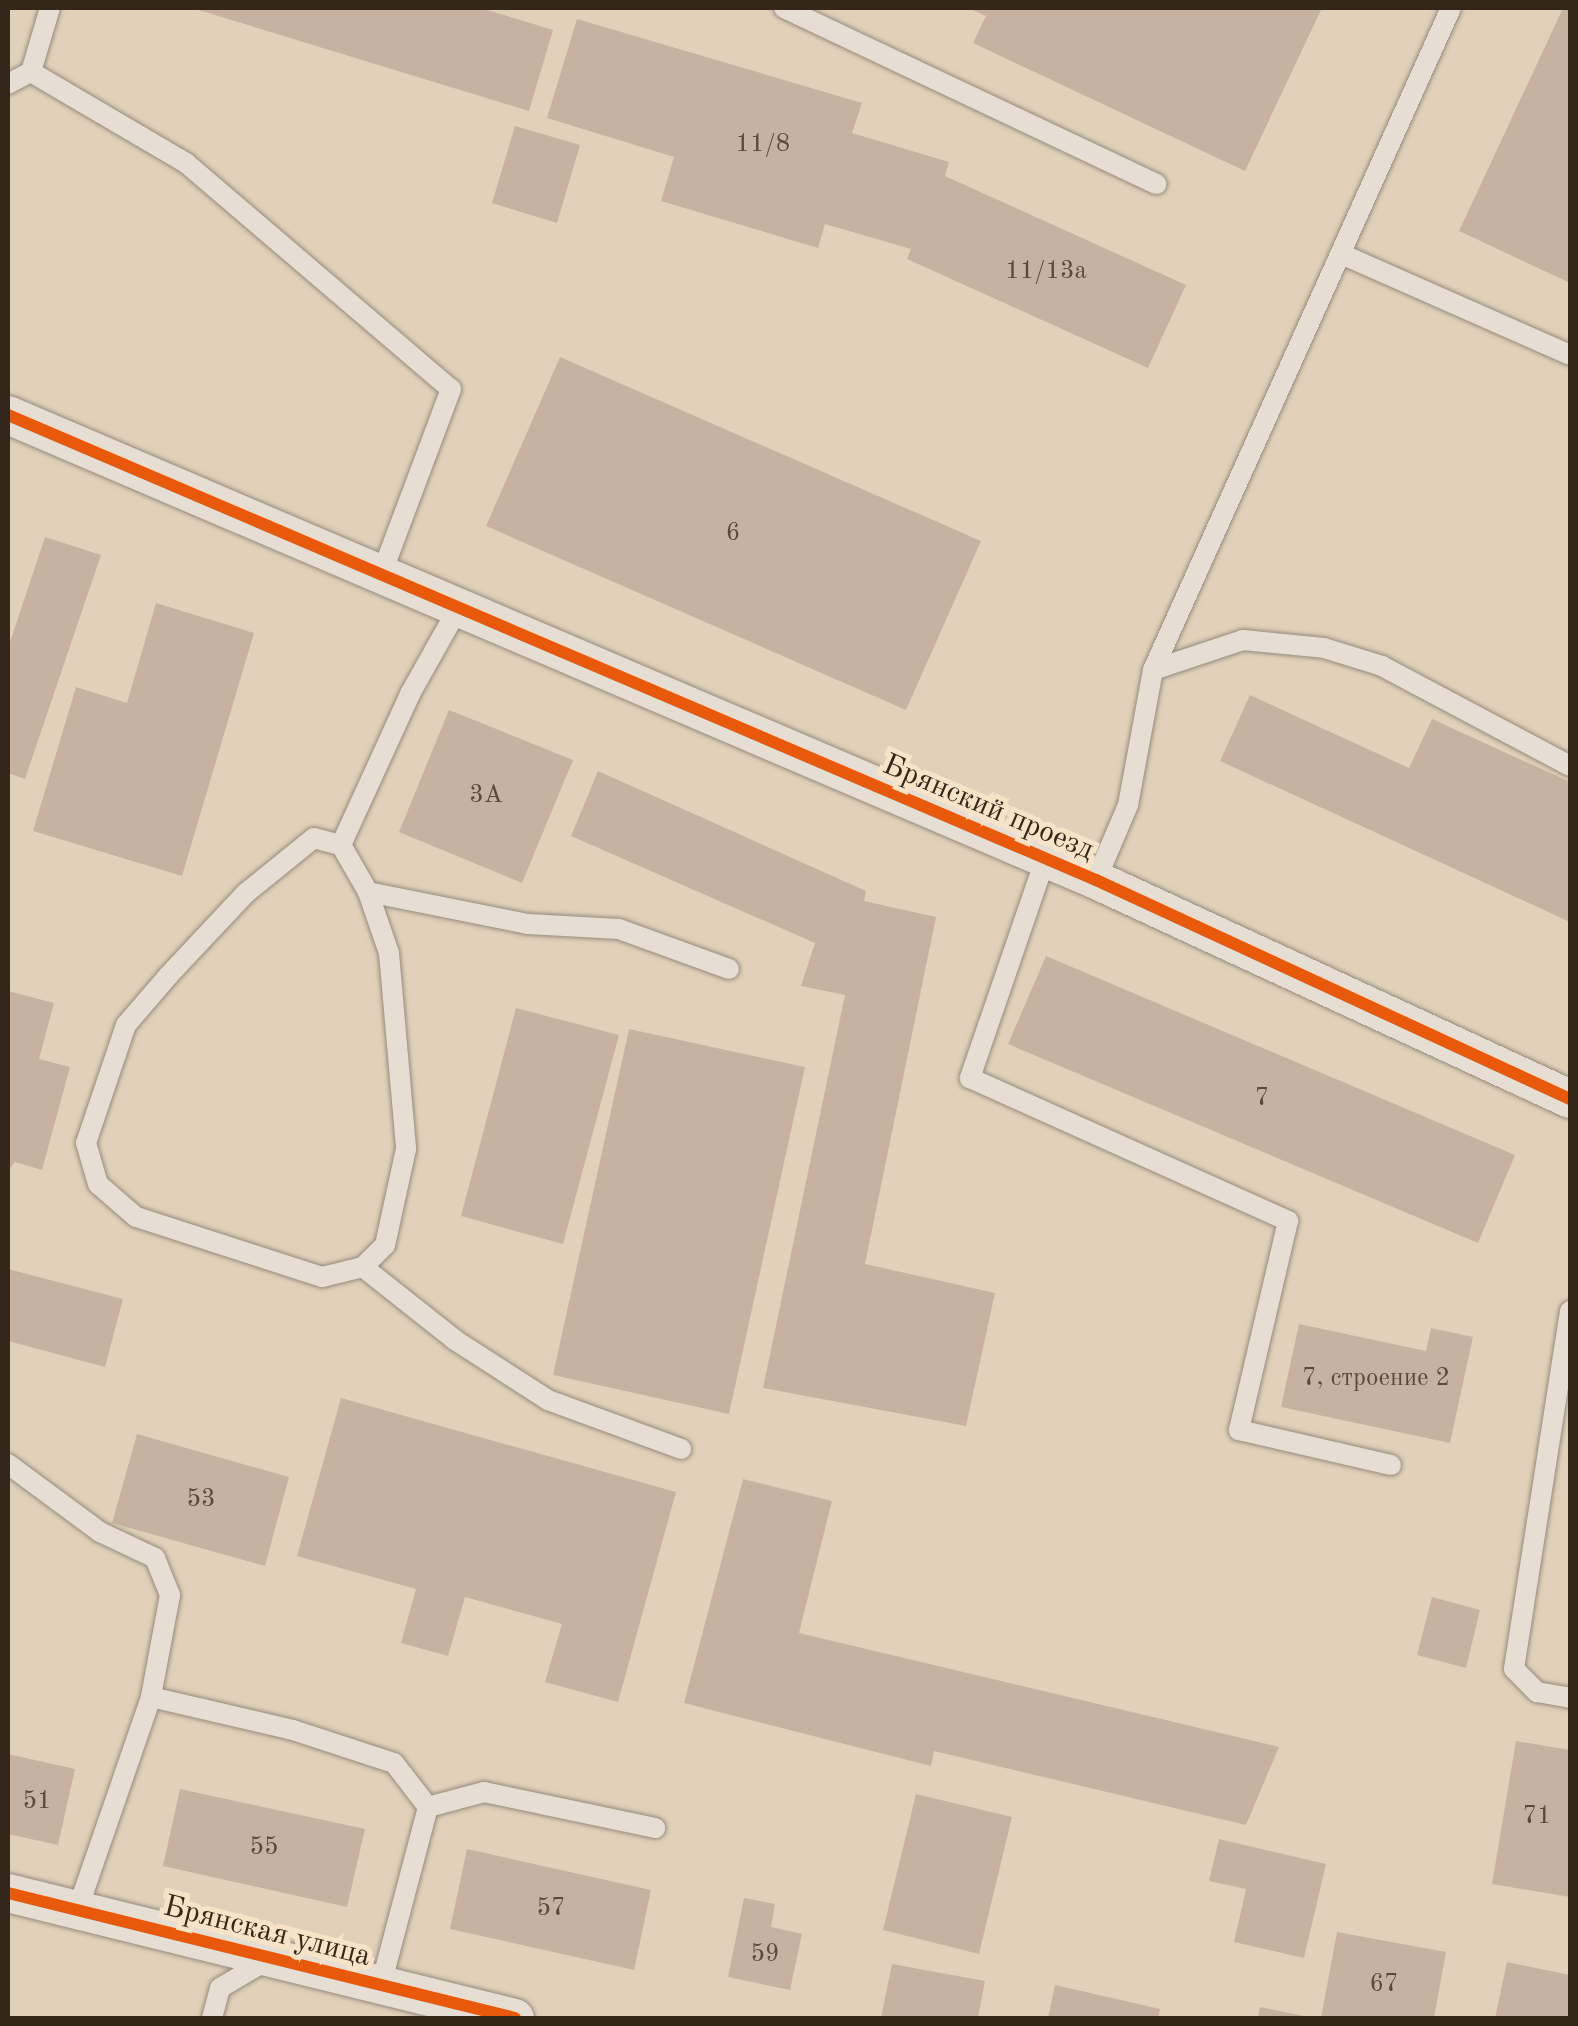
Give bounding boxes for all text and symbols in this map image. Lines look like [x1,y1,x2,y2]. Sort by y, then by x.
house number: 11/8 [736,130,790,160]
house number: 11/13а [1005,257,1087,287]
house number: 6 [726,519,740,549]
street label: Брянский проезд [877,747,1099,869]
house number: 3А [469,781,503,811]
house number: 7 [1255,1084,1269,1114]
house number: 7, строение 2 [1302,1364,1450,1394]
house number: 53 [187,1485,215,1515]
house number: 51 [23,1787,51,1817]
house number: 71 [1523,1802,1551,1832]
house number: 55 [250,1833,278,1863]
street label: Брянская улица [160,1889,374,1975]
house number: 57 [537,1894,565,1924]
house number: 59 [751,1940,779,1970]
house number: 67 [1370,1970,1398,2000]

